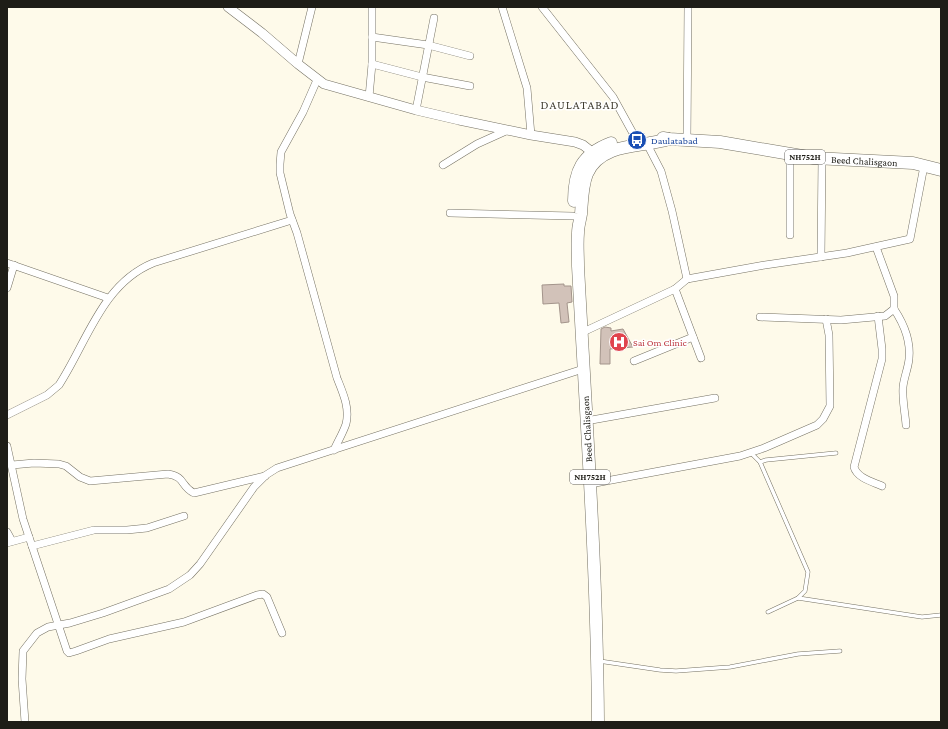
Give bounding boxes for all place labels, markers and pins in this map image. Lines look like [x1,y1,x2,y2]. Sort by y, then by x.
bus stop icon: Daulatabad [626,129,648,151]
place label: Daulatabad [651,135,699,146]
hospital icon: Sai Om Clinic [608,331,630,353]
place label: Sai Om Clinic [633,337,688,348]

